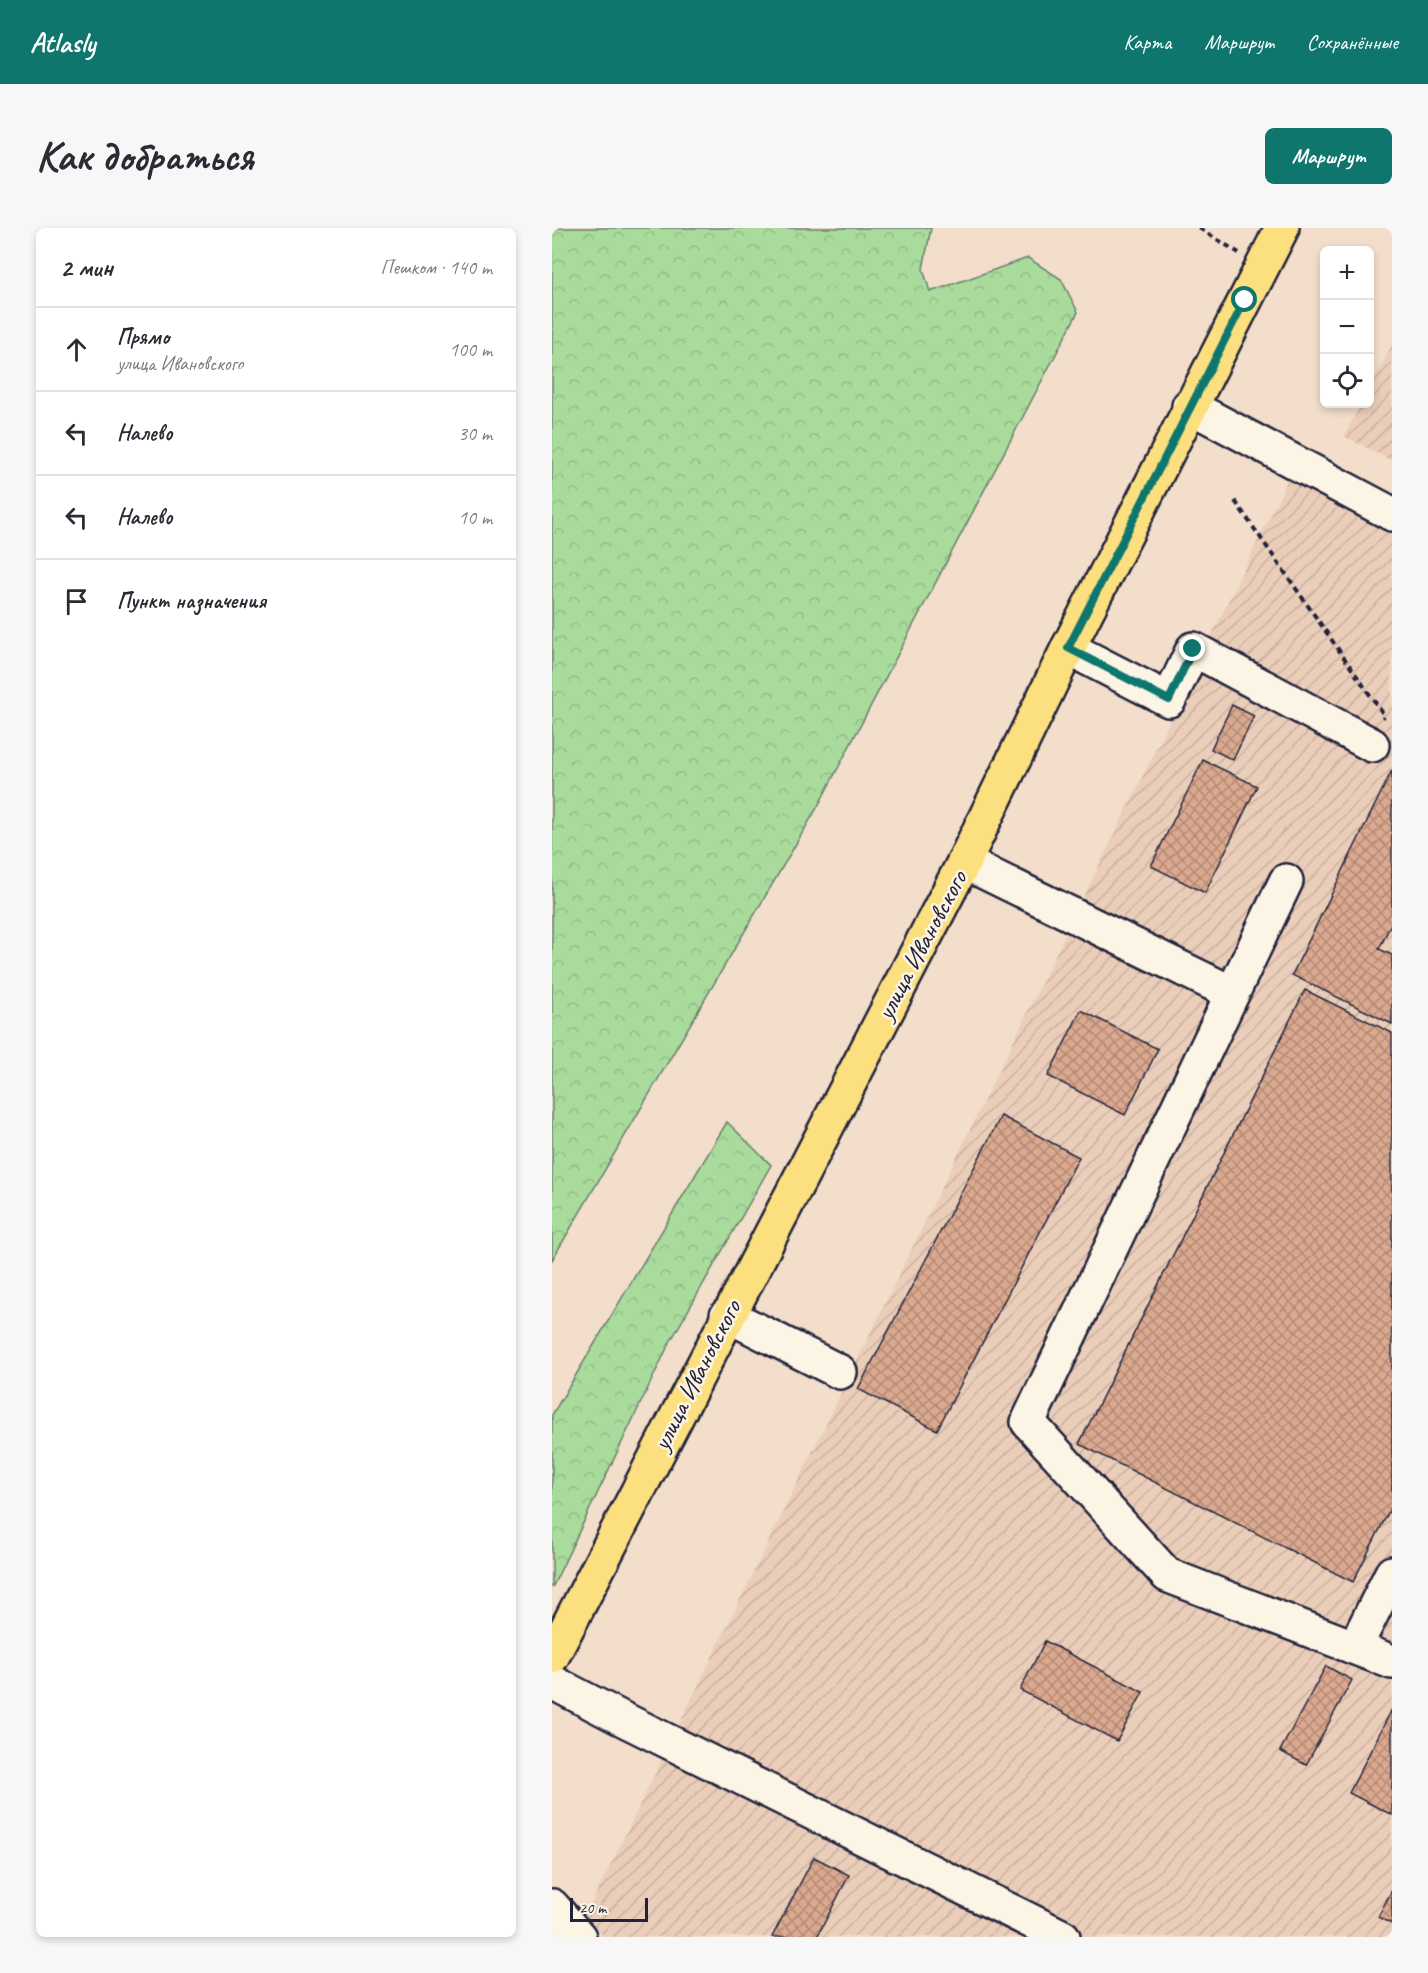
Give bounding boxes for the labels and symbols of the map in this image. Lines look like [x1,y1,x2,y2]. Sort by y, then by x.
route start [1231,286,1257,312]
route end [1179,635,1205,661]
street label: улица Ивановского [867,863,975,1027]
street label: улица Ивановского [644,1293,749,1458]
scale bar [570,1895,648,1922]

